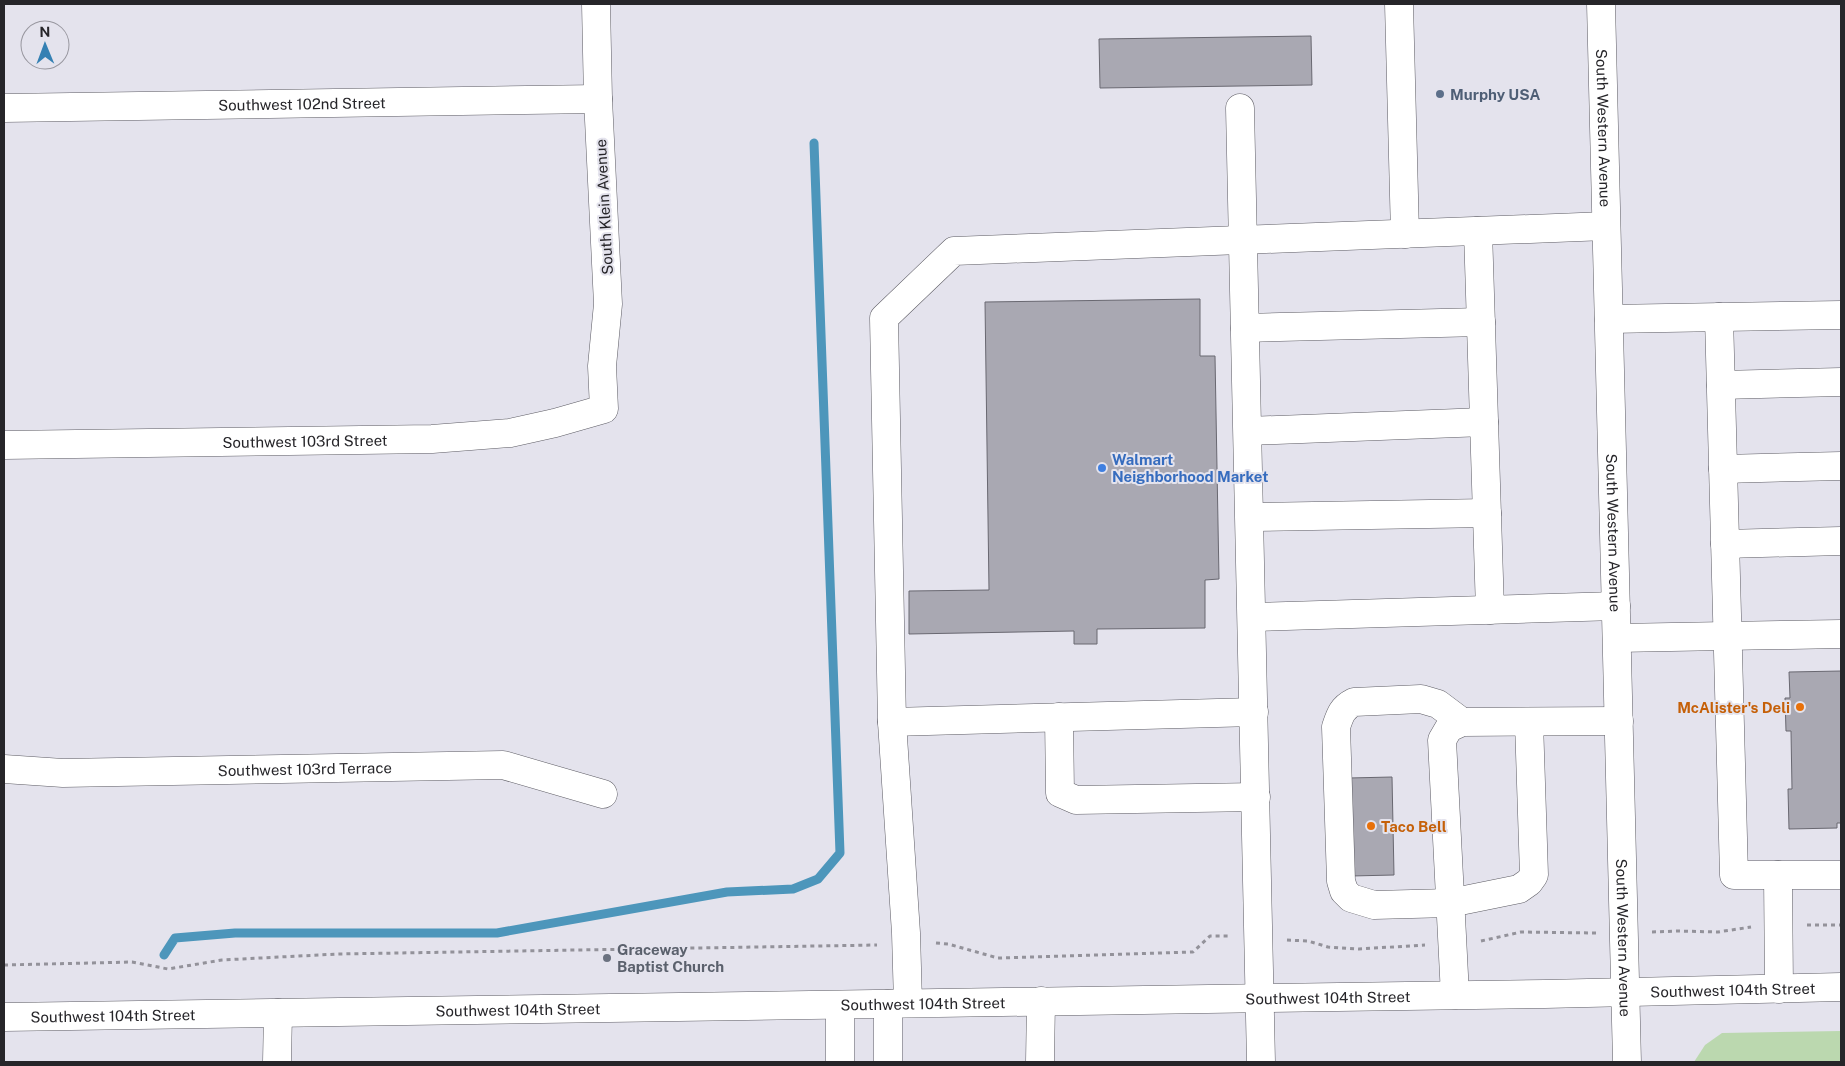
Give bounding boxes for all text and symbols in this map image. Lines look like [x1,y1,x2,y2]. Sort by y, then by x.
north arrow [20,20,70,70]
text: N [39,24,50,40]
street label: South Western Avenue [1594,49,1614,207]
place label: Murphy USA [1450,86,1540,103]
marker: Murphy USA [1434,88,1446,100]
street label: Southwest 102nd Street [218,94,386,113]
street label: South Klein Avenue [592,139,616,275]
street label: Southwest 103rd Street [222,431,388,450]
place label: Walmart Neighborhood Market [1112,451,1268,485]
street label: South Western Avenue [1604,453,1624,612]
marker: Walmart Neighborhood Market [1096,462,1108,474]
place label: McAlister's Deli [1677,699,1790,716]
marker: McAlister's Deli [1794,701,1806,713]
street label: Southwest 103rd Terrace [218,759,392,779]
place label: Taco Bell [1381,818,1447,835]
marker: Taco Bell [1365,820,1377,832]
street label: South Western Avenue [1614,858,1634,1017]
place label: Graceway Baptist Church [617,941,724,975]
marker: Graceway Baptist Church [601,952,613,964]
street label: Southwest 104th Street [1650,979,1816,1000]
street label: Southwest 104th Street [1245,988,1411,1007]
street label: Southwest 104th Street [840,994,1006,1013]
street label: Southwest 104th Street [435,1000,601,1019]
street label: Southwest 104th Street [30,1006,196,1025]

